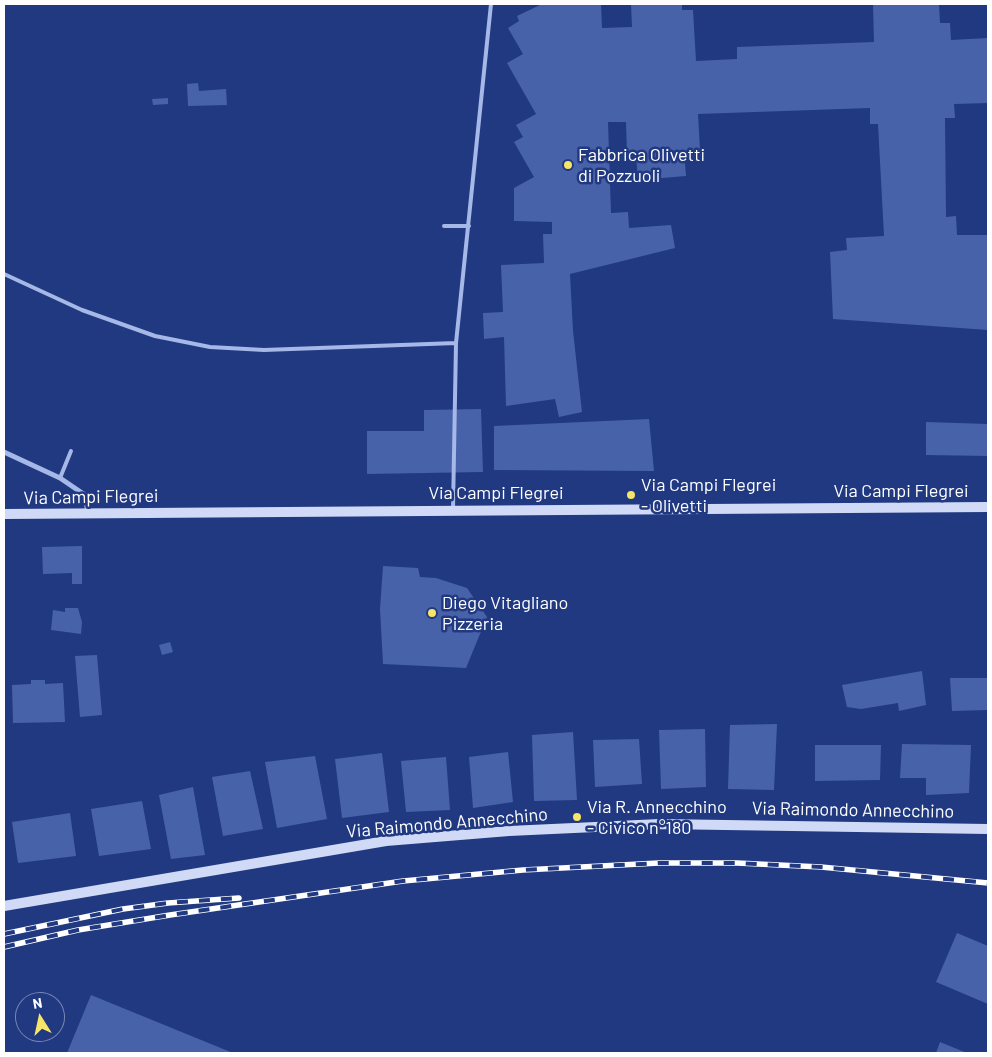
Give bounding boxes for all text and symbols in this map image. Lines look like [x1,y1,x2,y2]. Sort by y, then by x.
place label: Fabbrica Olivetti di Pozzuoli [578,144,705,186]
marker: Fabbrica Olivetti di Pozzuoli [562,159,574,171]
place label: Via Campi Flegrei - Olivetti [641,474,776,516]
street label: Via Campi Flegrei [833,480,969,502]
street label: Via Campi Flegrei [428,482,564,504]
street label: Via Campi Flegrei [23,485,159,509]
marker: Via Campi Flegrei - Olivetti [625,489,637,501]
place label: Diego Vitagliano Pizzeria [442,592,568,634]
marker: Diego Vitagliano Pizzeria [426,607,438,619]
place label: Via R. Annecchino - Civico n°180 [587,796,727,839]
street label: Via Raimondo Annecchino [752,797,954,823]
street label: Via Raimondo Annecchino [345,803,549,843]
marker: Via R. Annecchino - Civico n°180 [571,811,583,823]
north arrow [15,992,65,1042]
text: N [31,994,44,1012]

